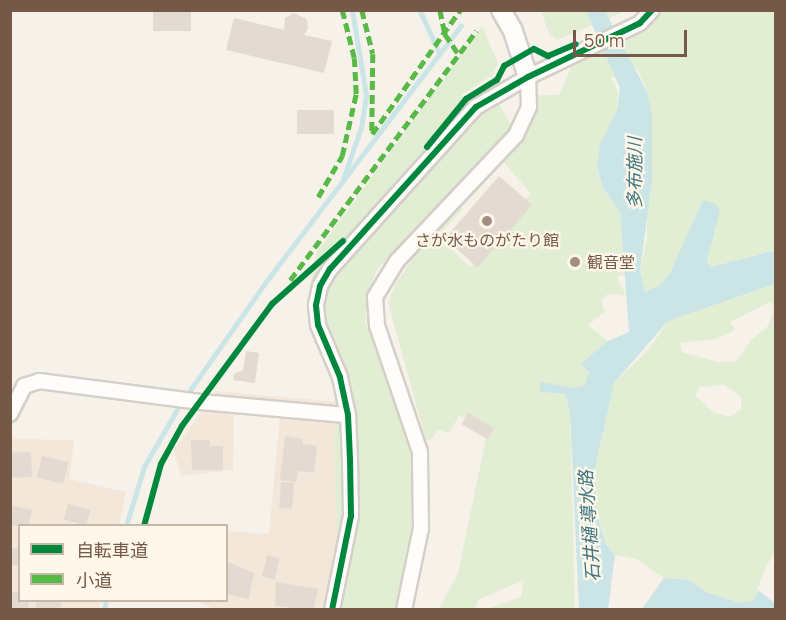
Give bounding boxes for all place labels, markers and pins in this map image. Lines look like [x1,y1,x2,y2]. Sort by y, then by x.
marker: さが水ものがたり館 [480,214,494,228]
place label: さが水ものがたり館 [415,230,559,250]
place label: 観音堂 [587,252,635,272]
marker: 観音堂 [568,255,582,269]

